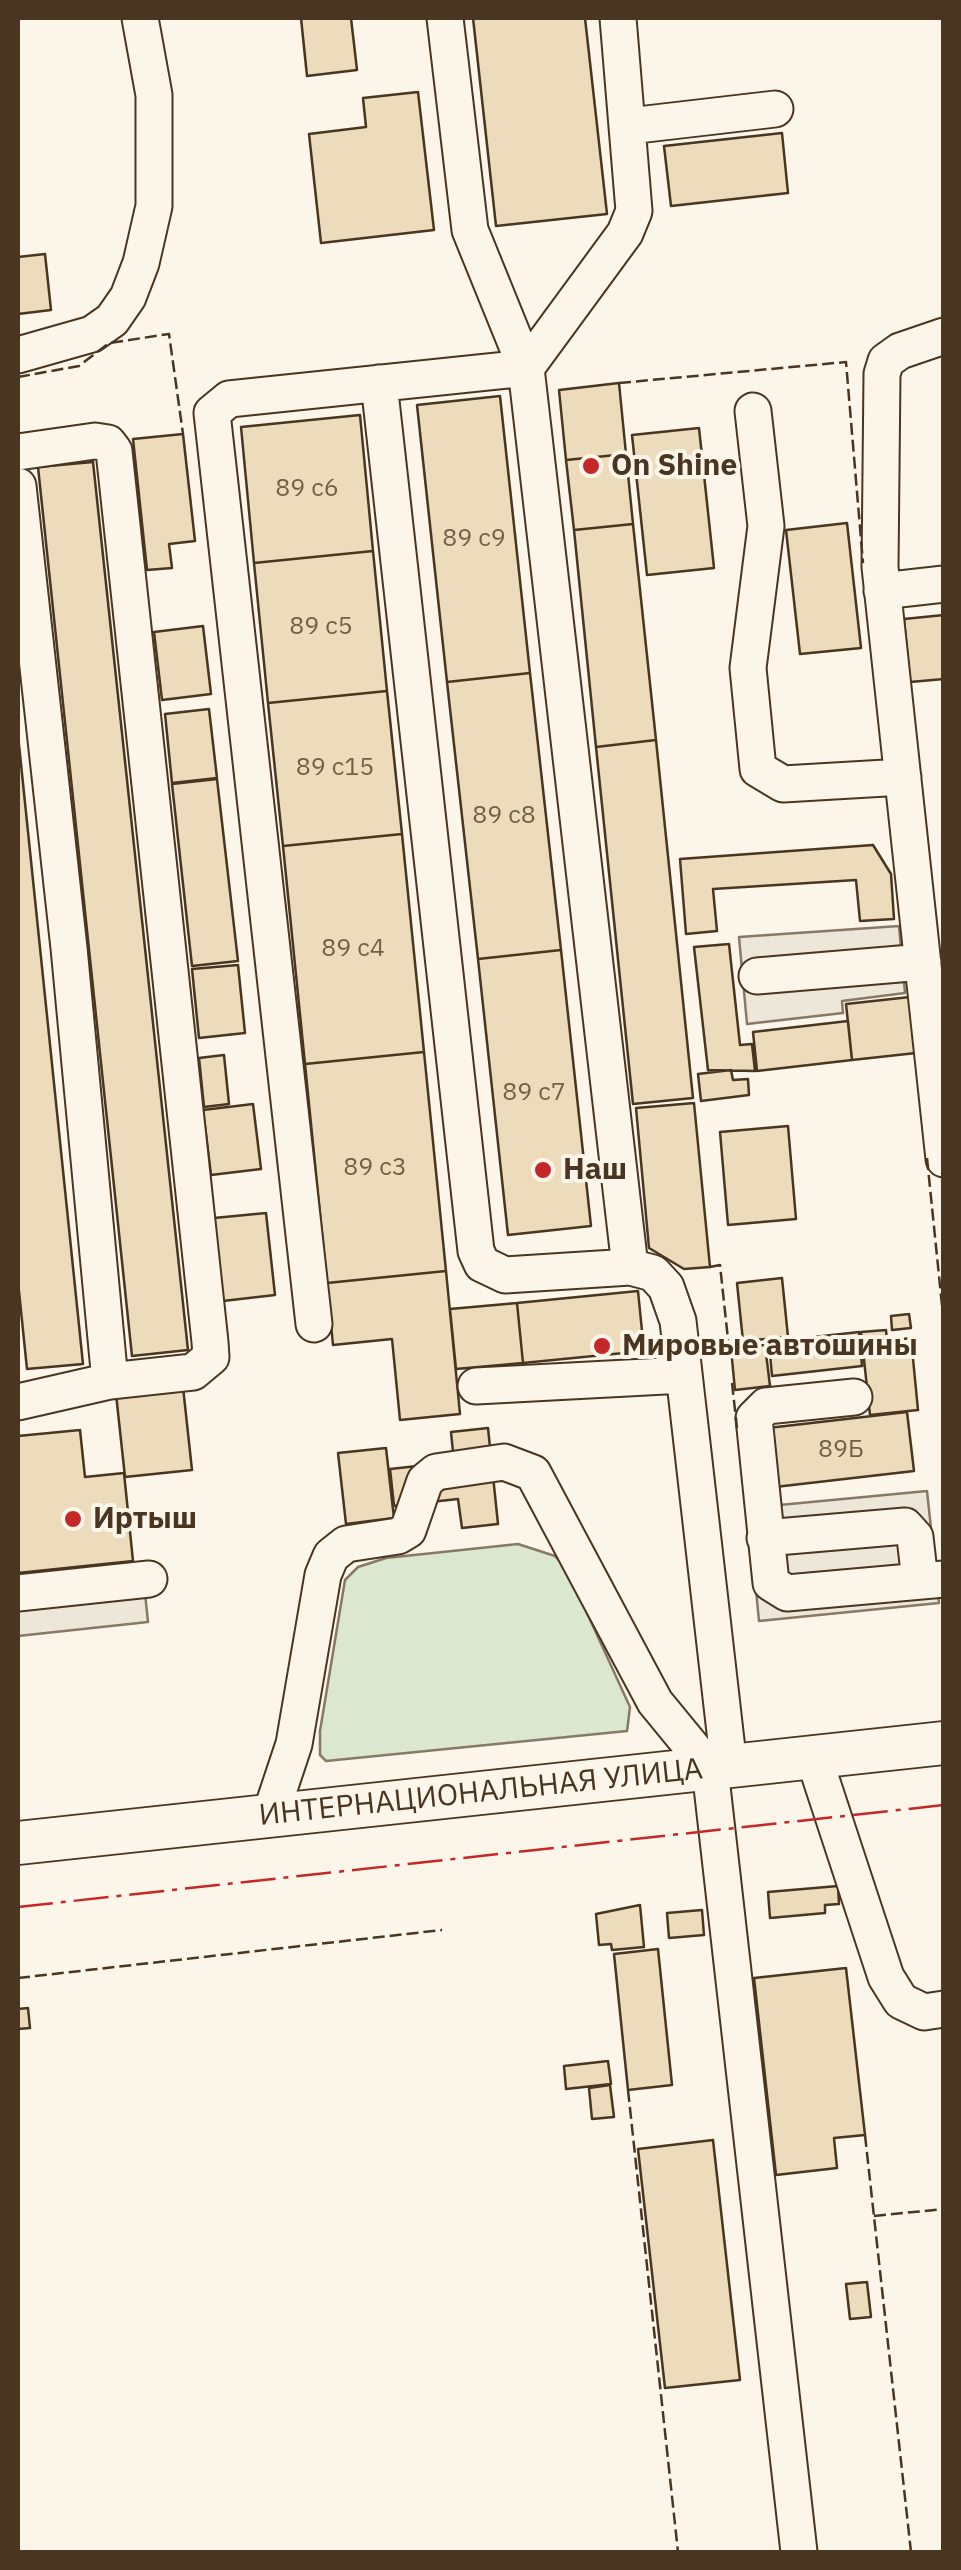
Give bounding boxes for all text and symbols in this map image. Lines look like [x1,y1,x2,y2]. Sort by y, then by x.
place label: On Shine [611,448,737,484]
marker: On Shine [580,455,602,477]
house number: 89 с6 [275,474,339,504]
house number: 89 с9 [442,524,506,554]
house number: 89 с5 [289,612,353,642]
house number: 89 с15 [296,753,374,783]
house number: 89 с8 [472,801,536,831]
house number: 89 с4 [321,934,385,964]
house number: 89 с7 [502,1078,566,1108]
place label: Наш [563,1152,627,1188]
house number: 89 с3 [343,1153,407,1183]
marker: Наш [532,1159,554,1181]
place label: Мировые автошины [622,1328,918,1364]
marker: Мировые автошины [591,1335,613,1357]
house number: 89Б [818,1435,864,1465]
place label: Иртыш [93,1501,197,1537]
marker: Иртыш [62,1508,84,1530]
street label: ИНТЕРНАЦИОНАЛЬНАЯ УЛИЦА [257,1752,705,1834]

